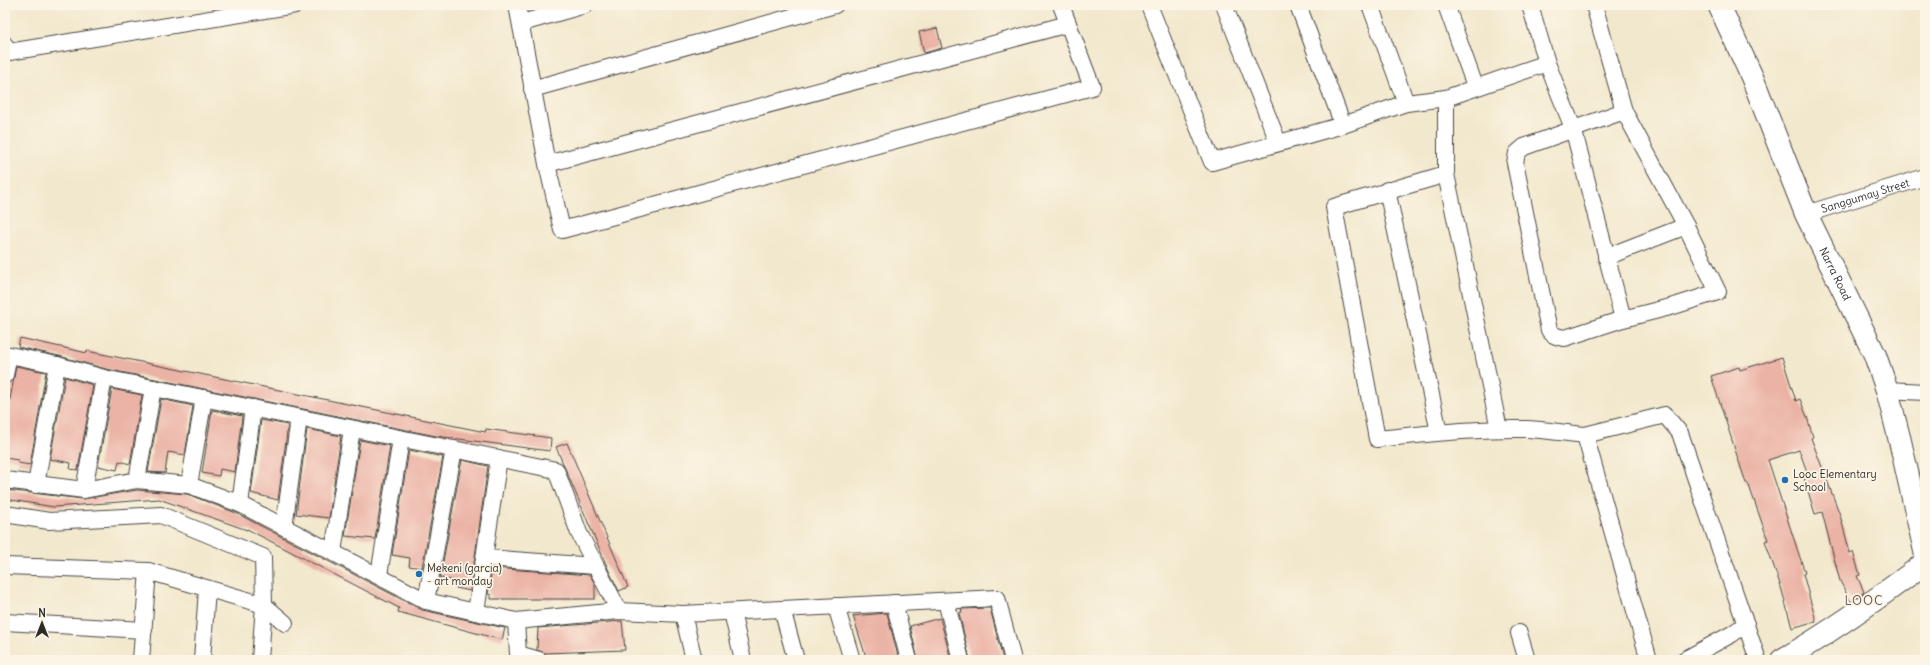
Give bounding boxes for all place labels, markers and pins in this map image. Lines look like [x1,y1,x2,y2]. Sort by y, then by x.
place label: Looc Elementary School [1793,467,1877,494]
marker: Looc Elementary School [1780,475,1790,485]
place label: Mekeni (garcia) - art monday [427,561,502,588]
marker: Mekeni (garcia) - art monday [414,569,424,579]

